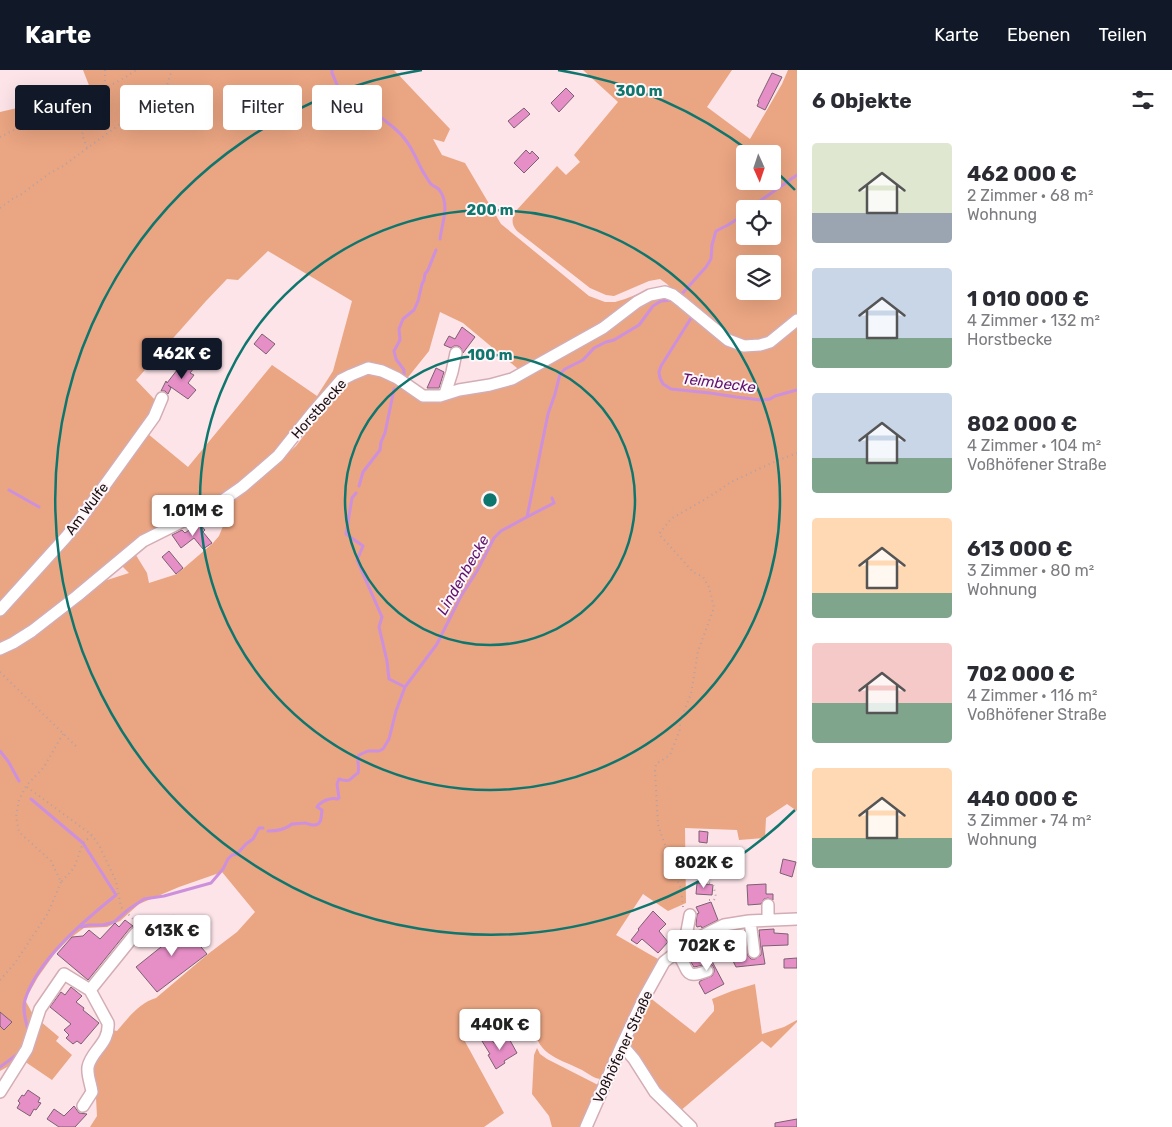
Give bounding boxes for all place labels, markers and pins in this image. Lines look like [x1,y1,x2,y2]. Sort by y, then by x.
pin: 462K € [141,338,223,380]
centre of rings [481,491,499,509]
pin: 1.01M € [147,494,239,537]
pin: 802K € [663,846,745,889]
pin: 613K € [131,914,213,957]
pin: 702K € [666,930,748,972]
pin: 440K € [459,1008,541,1051]

